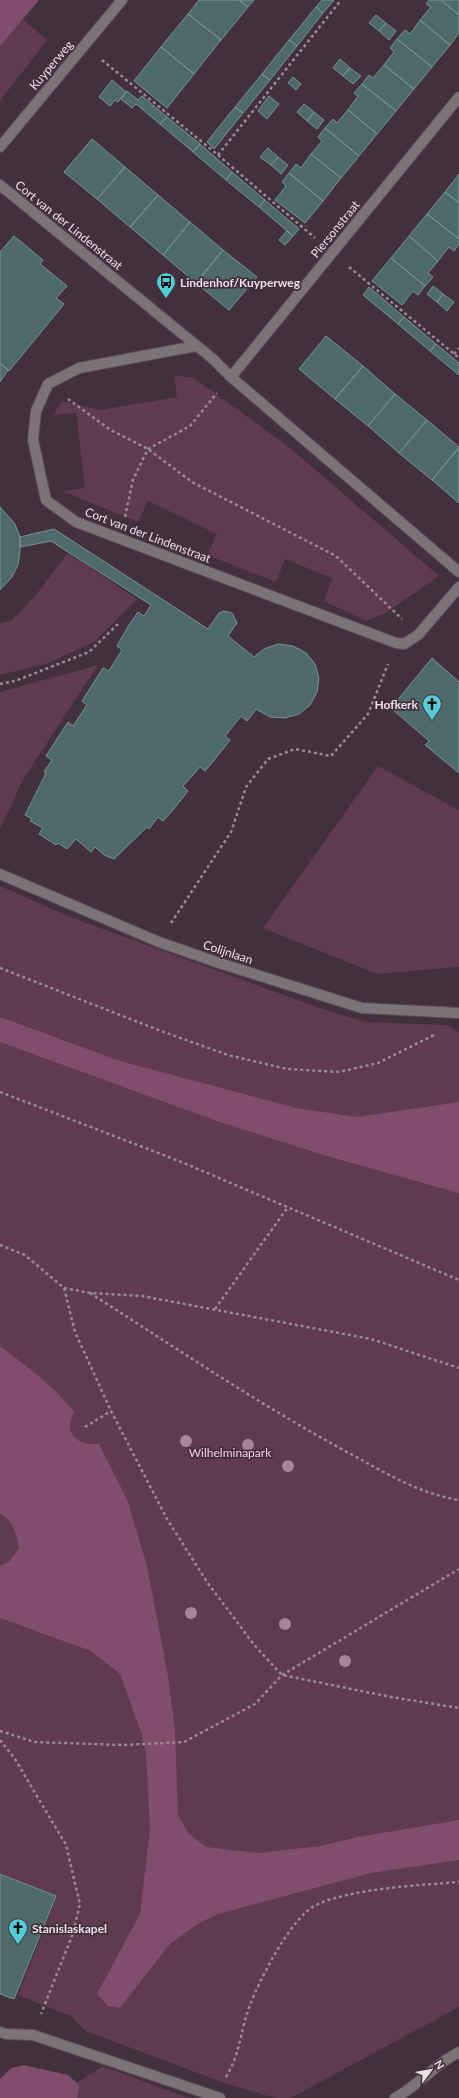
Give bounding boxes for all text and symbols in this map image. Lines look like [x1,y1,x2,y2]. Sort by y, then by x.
street label: Kuyperweg [26,37,76,93]
street label: Cort van der Lindenstraat [12,177,126,273]
street label: Piersonstraat [307,197,363,261]
bus stop icon: Lindenhof/Kuyperweg [155,271,177,299]
place label: Lindenhof/Kuyperweg [180,275,301,290]
street label: Cort van der Lindenstraat [83,504,214,566]
church icon: Hofkerk [421,693,443,721]
place label: Hofkerk [374,697,419,712]
street label: Colijnlaan [201,937,255,967]
park label: Wilhelminapark [189,1445,272,1460]
church icon: Stanislaskapel [7,1917,29,1945]
place label: Stanislaskapel [32,1921,107,1936]
north arrow [411,2050,451,2090]
text: N [432,2057,448,2071]

